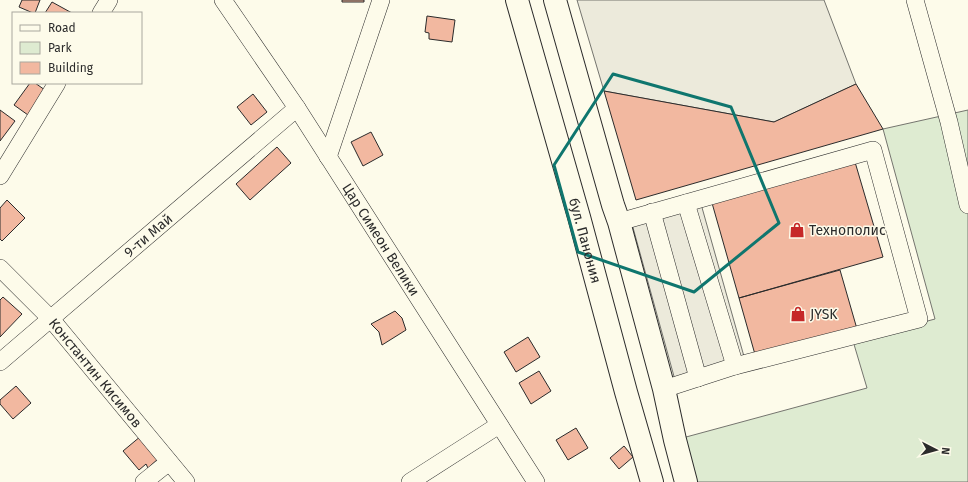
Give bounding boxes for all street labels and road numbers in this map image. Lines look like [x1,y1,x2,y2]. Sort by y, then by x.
street label: Цар Симеон Велики [338,180,423,299]
street label: бул. Панония [565,196,604,285]
street label: 9-ти Май [121,210,176,261]
street label: Константин Кисимов [45,315,145,431]

